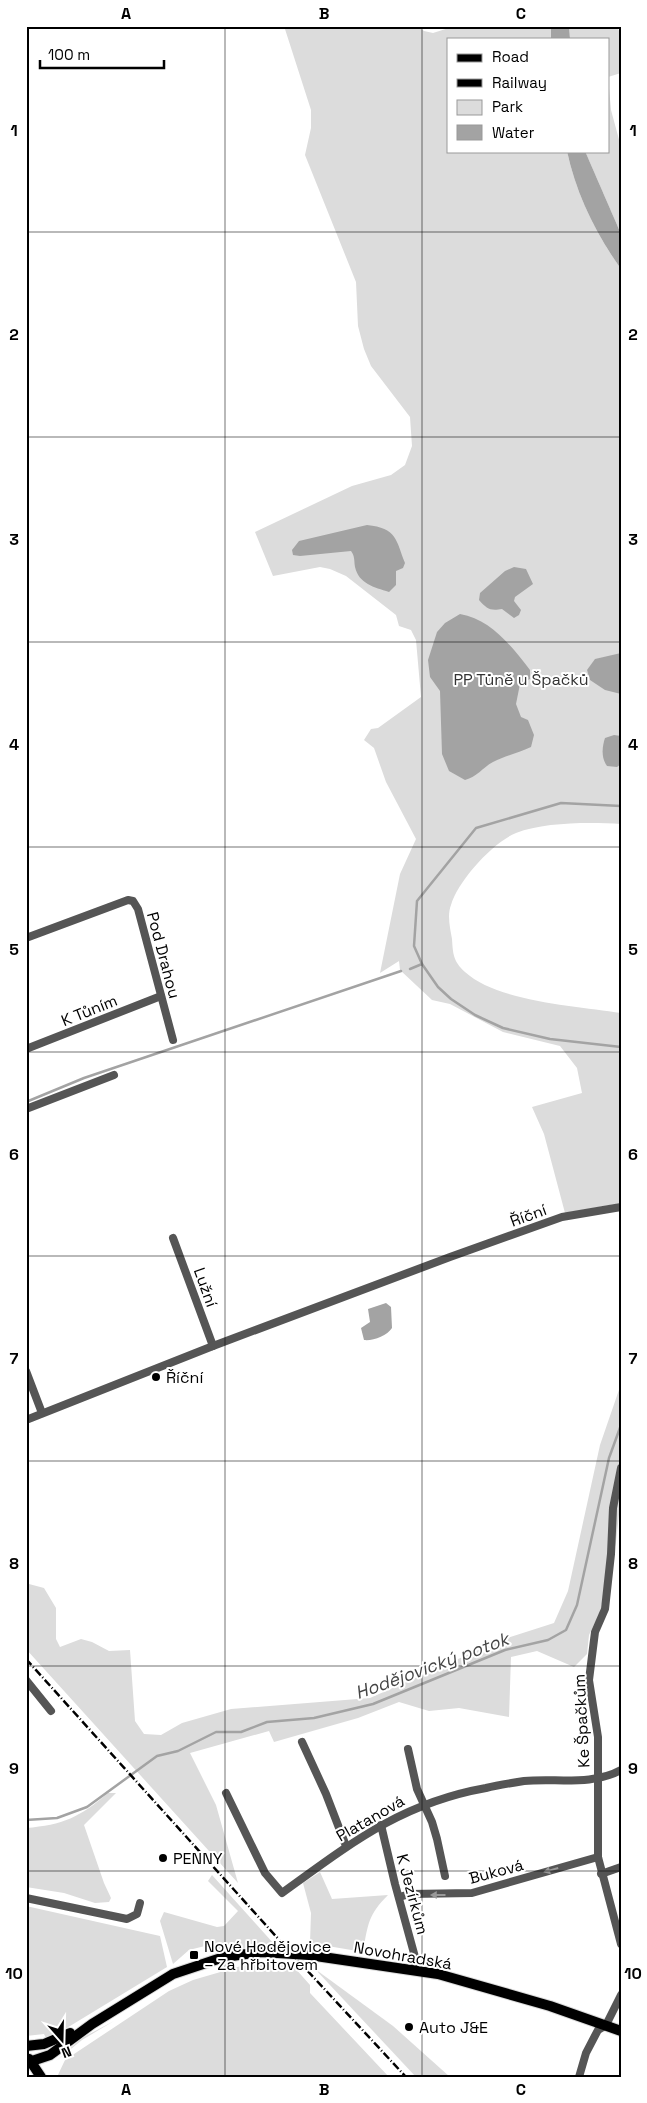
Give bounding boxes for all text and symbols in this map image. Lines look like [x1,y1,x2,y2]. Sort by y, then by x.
text: A [121,3,131,24]
text: B [319,3,329,24]
text: C [516,3,526,24]
scale bar [40,38,164,70]
legend [447,38,610,152]
text: 100 m [48,45,90,64]
text: Road [492,47,529,66]
text: Railway [492,73,547,92]
text: Park [492,97,523,116]
text: 1 [10,120,18,141]
text: 1 [629,120,637,141]
text: Water [492,123,535,142]
text: 2 [9,324,19,345]
text: 2 [628,324,638,345]
text: 3 [9,529,19,550]
text: 3 [628,529,638,550]
park label: PP Tůně u Špačků [453,669,589,690]
text: 4 [9,734,19,755]
text: 4 [628,734,638,755]
street label: Pod Drahou [142,910,185,1001]
text: 5 [9,939,19,960]
text: 5 [628,939,638,960]
street label: K Tůním [58,990,120,1031]
text: 6 [9,1144,19,1165]
text: 6 [628,1144,638,1165]
street label: Říční [507,1199,549,1232]
street label: Lužní [189,1265,222,1310]
text: 7 [10,1348,19,1369]
text: 7 [629,1348,638,1369]
place label: Říční [166,1367,203,1388]
marker: Říční [150,1371,162,1383]
text: 8 [9,1553,19,1574]
text: 8 [628,1553,638,1574]
water label: Hodějovický potok [352,1626,514,1704]
street label: Ke Špačkům [569,1674,594,1768]
text: 9 [9,1758,19,1779]
text: 9 [628,1758,638,1779]
street label: Platanová [332,1790,408,1846]
place label: PENNY [173,1848,223,1869]
marker: PENNY [157,1852,169,1864]
street label: K Jezírkům [392,1852,433,1937]
street label: Buková [467,1854,526,1889]
one-way arrow [543,1867,558,1875]
one-way arrow [430,1890,446,1898]
place label: Nové Hodějovice – Za hřbitovem [204,1936,331,1975]
street label: Novohradská [352,1937,454,1974]
marker: Nové Hodějovice – Za hřbitovem [188,1949,200,1961]
text: 10 [5,1963,23,1984]
text: 10 [624,1963,642,1984]
north arrow [38,2016,88,2066]
place label: Auto J&E [419,2017,488,2038]
marker: Auto J&E [403,2021,415,2033]
text: N [59,2042,74,2062]
text: A [121,2079,131,2100]
text: B [319,2079,329,2100]
text: C [516,2079,526,2100]

